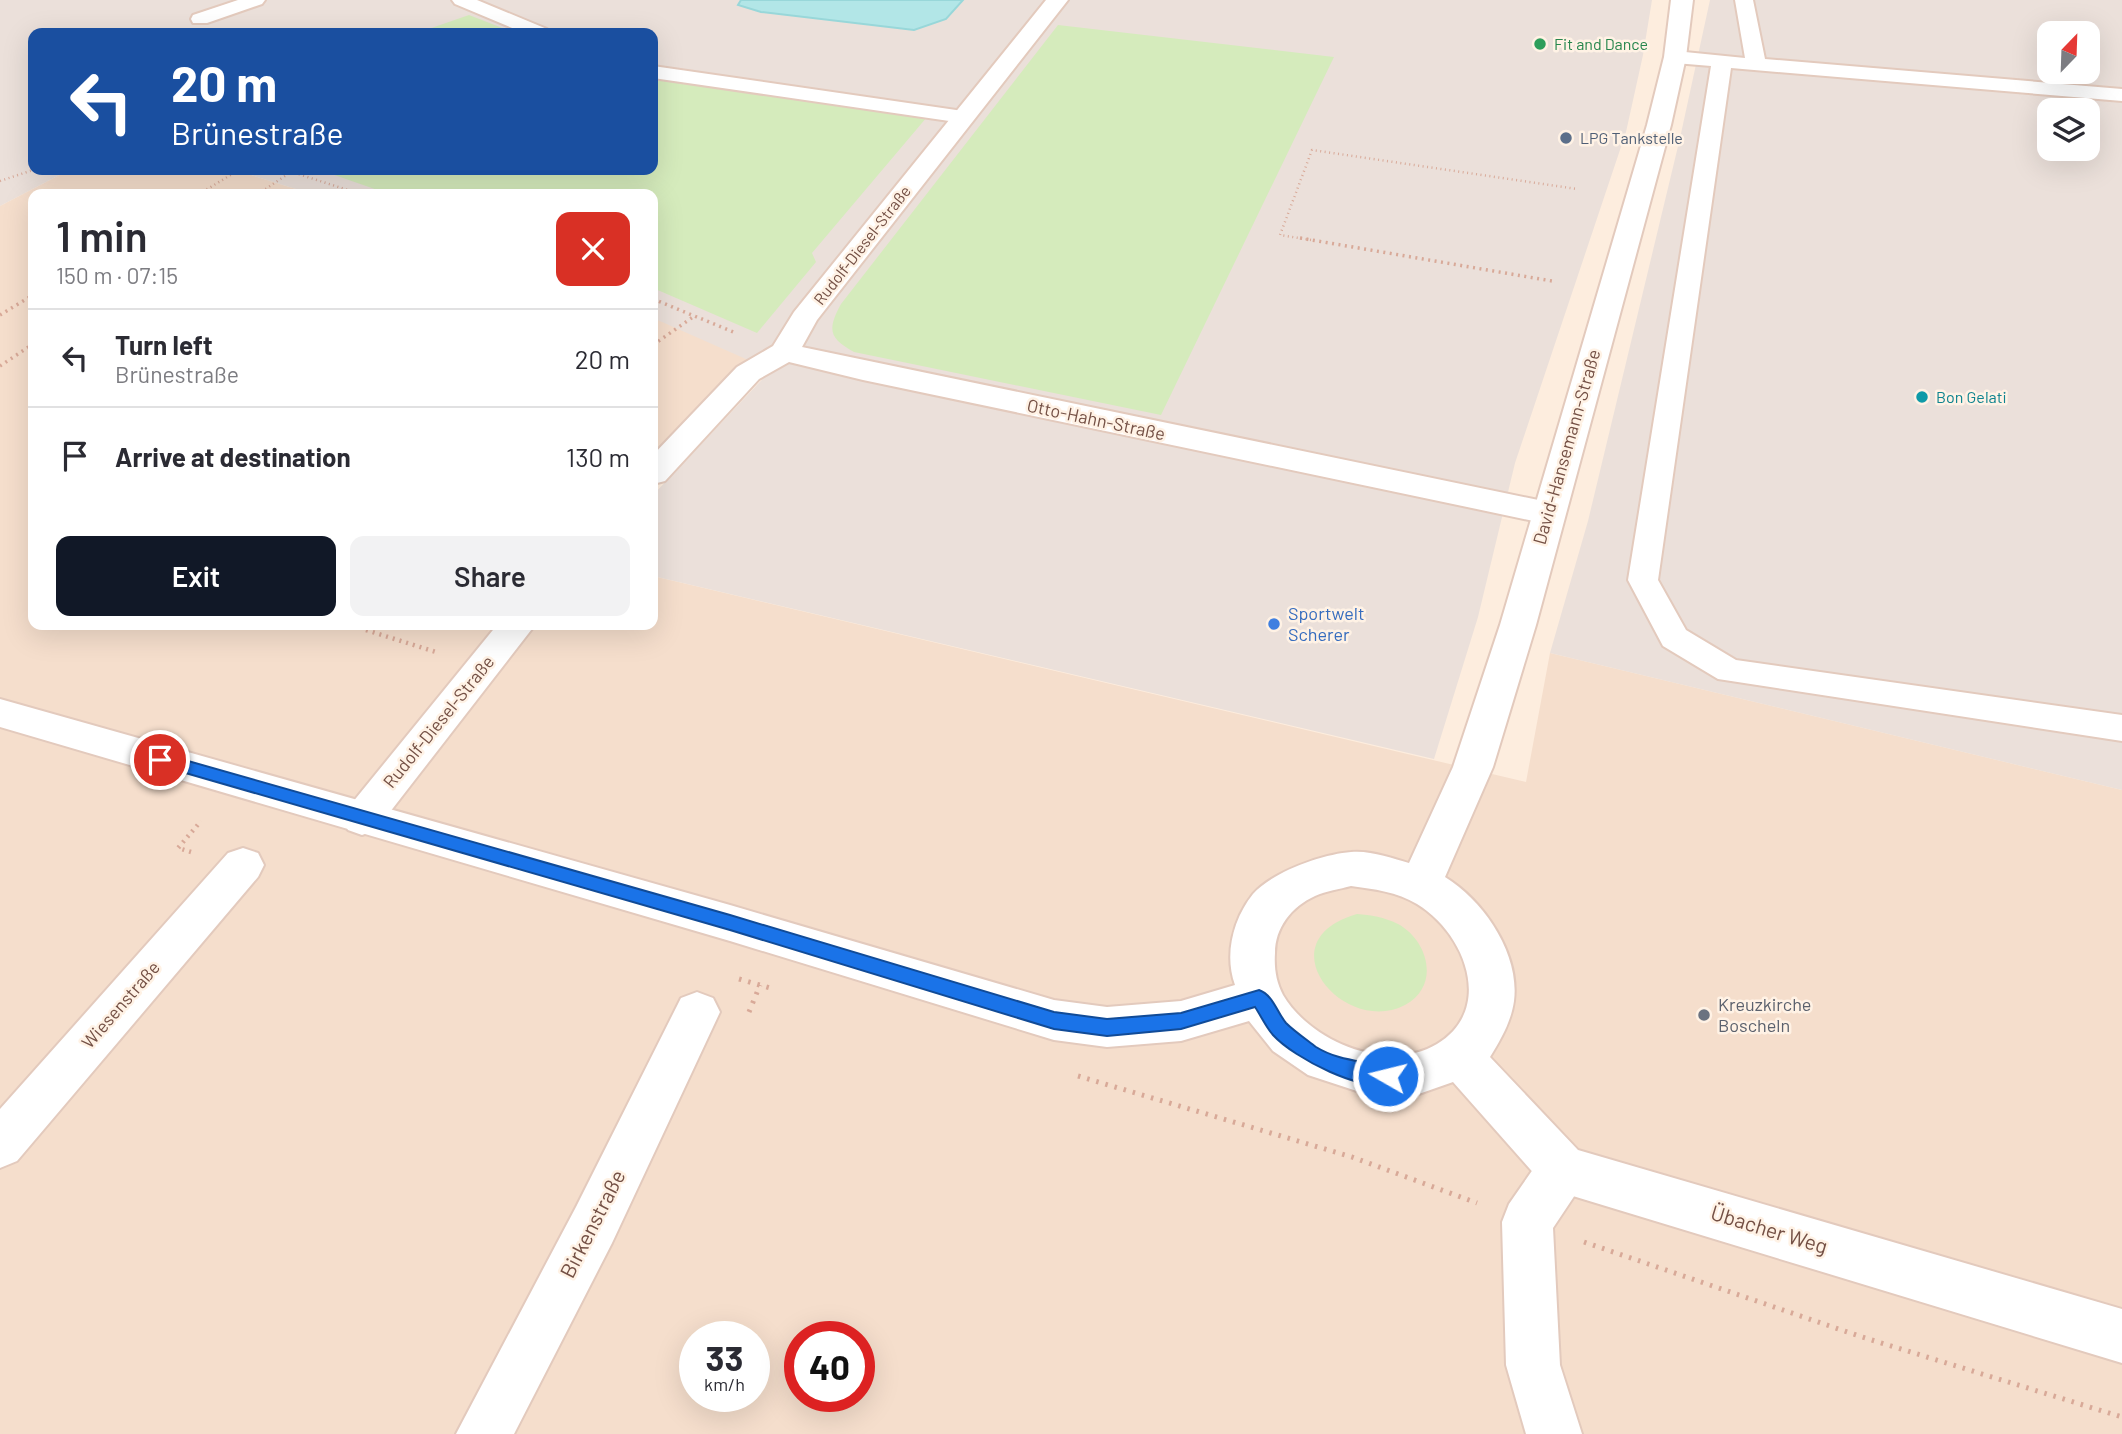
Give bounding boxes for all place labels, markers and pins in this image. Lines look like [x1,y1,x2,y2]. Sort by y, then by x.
place label: Fit and Dance [1554,34,1648,53]
marker: Fit and Dance [1532,36,1548,52]
place label: LPG Tankstelle [1580,128,1683,147]
marker: LPG Tankstelle [1558,130,1574,146]
place label: Bon Gelati [1936,387,2007,406]
marker: Bon Gelati [1914,389,1930,405]
place label: Sportwelt Scherer [1288,602,1364,645]
marker: Sportwelt Scherer [1266,616,1282,632]
pin [130,730,190,790]
place label: Kreuzkirche Boscheln [1718,993,1811,1036]
marker: Kreuzkirche Boscheln [1696,1007,1712,1023]

